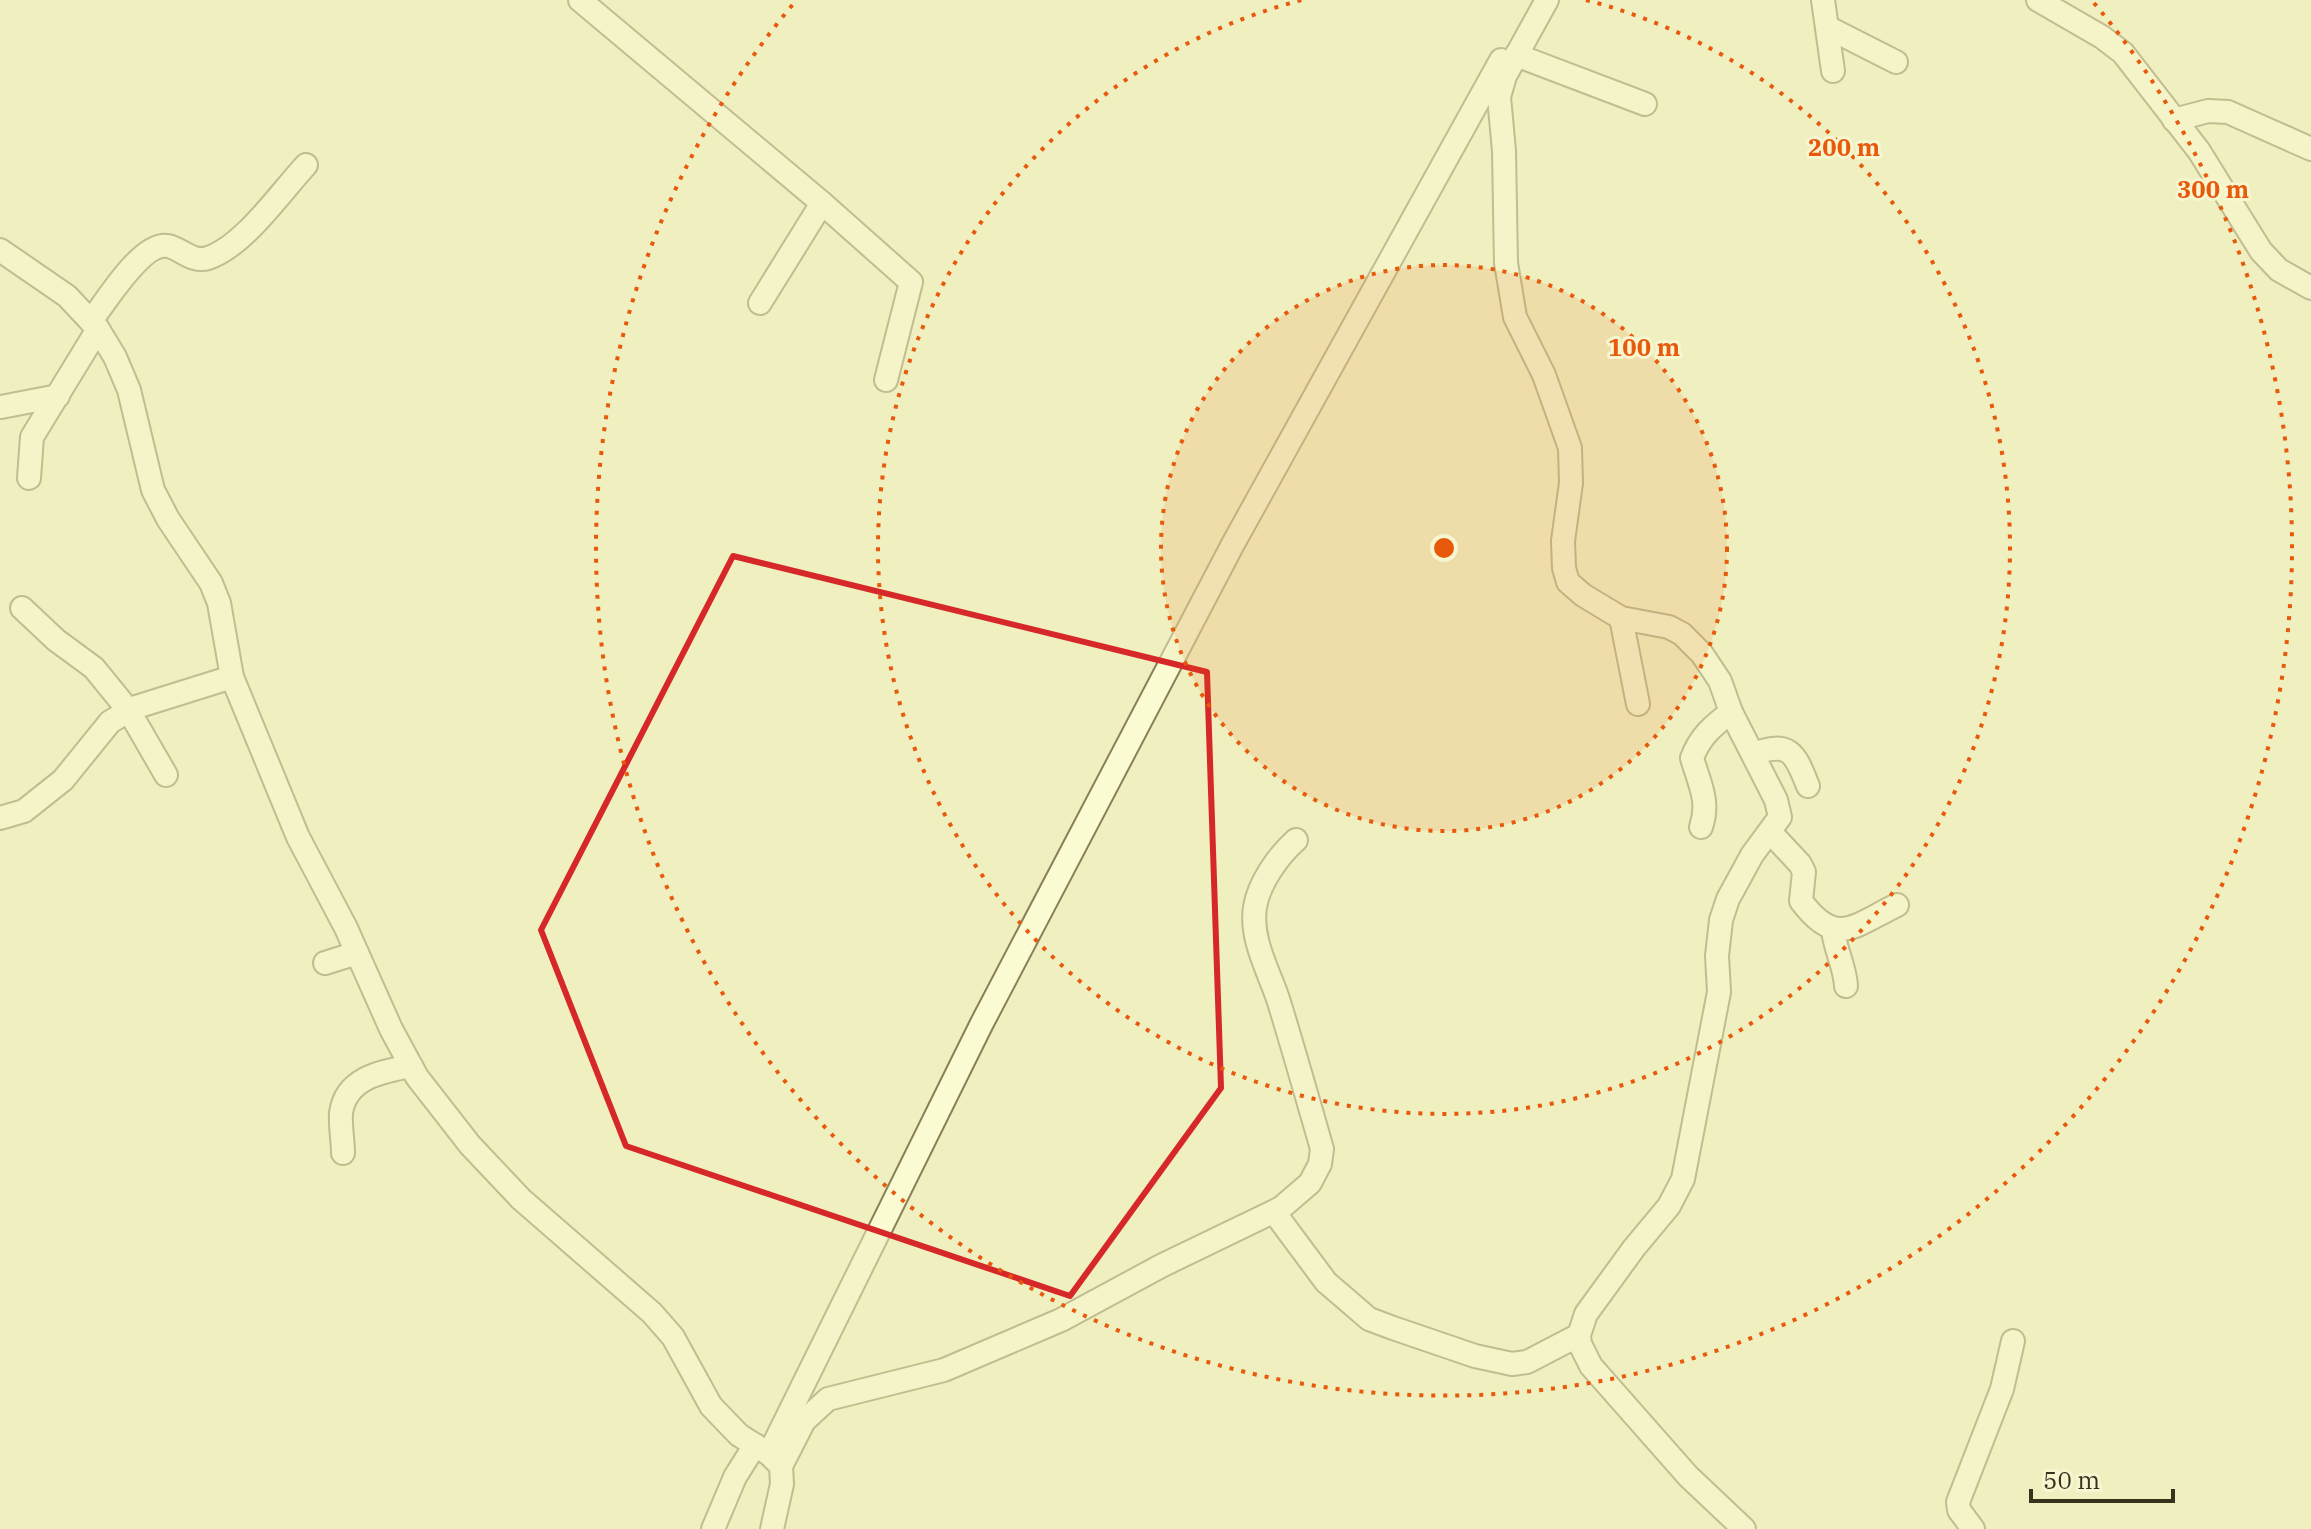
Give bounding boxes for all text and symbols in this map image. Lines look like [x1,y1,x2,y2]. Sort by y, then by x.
text: 200 m [1808,131,1880,163]
text: 300 m [2177,173,2249,205]
text: 100 m [1608,331,1680,363]
centre of rings [1430,534,1458,562]
scale bar [2031,1453,2173,1503]
text: 50 m [2043,1464,2100,1496]

